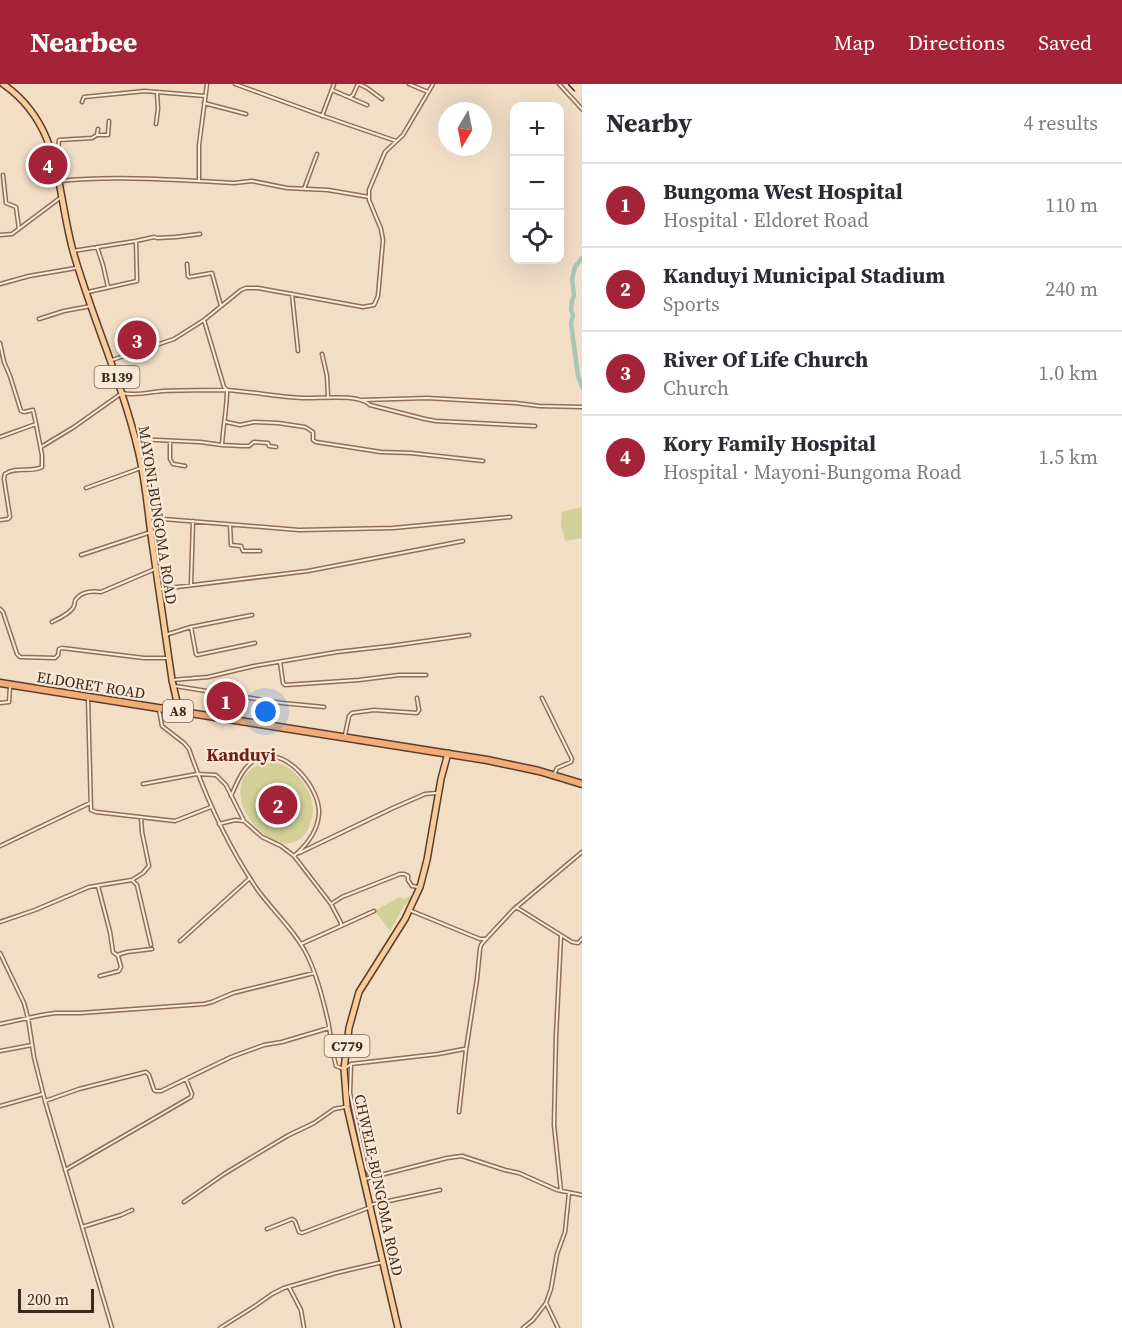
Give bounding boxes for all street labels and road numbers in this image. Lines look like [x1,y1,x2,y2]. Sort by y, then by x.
road number: B139 [94,366,140,388]
street label: MAYONI-BUNGOMA ROAD [134,424,182,606]
street label: ELDORET ROAD [35,666,147,704]
road number: A8 [163,700,193,722]
road number: C779 [324,1035,370,1057]
street label: CHWELE-BUNGOMA ROAD [349,1092,409,1278]

